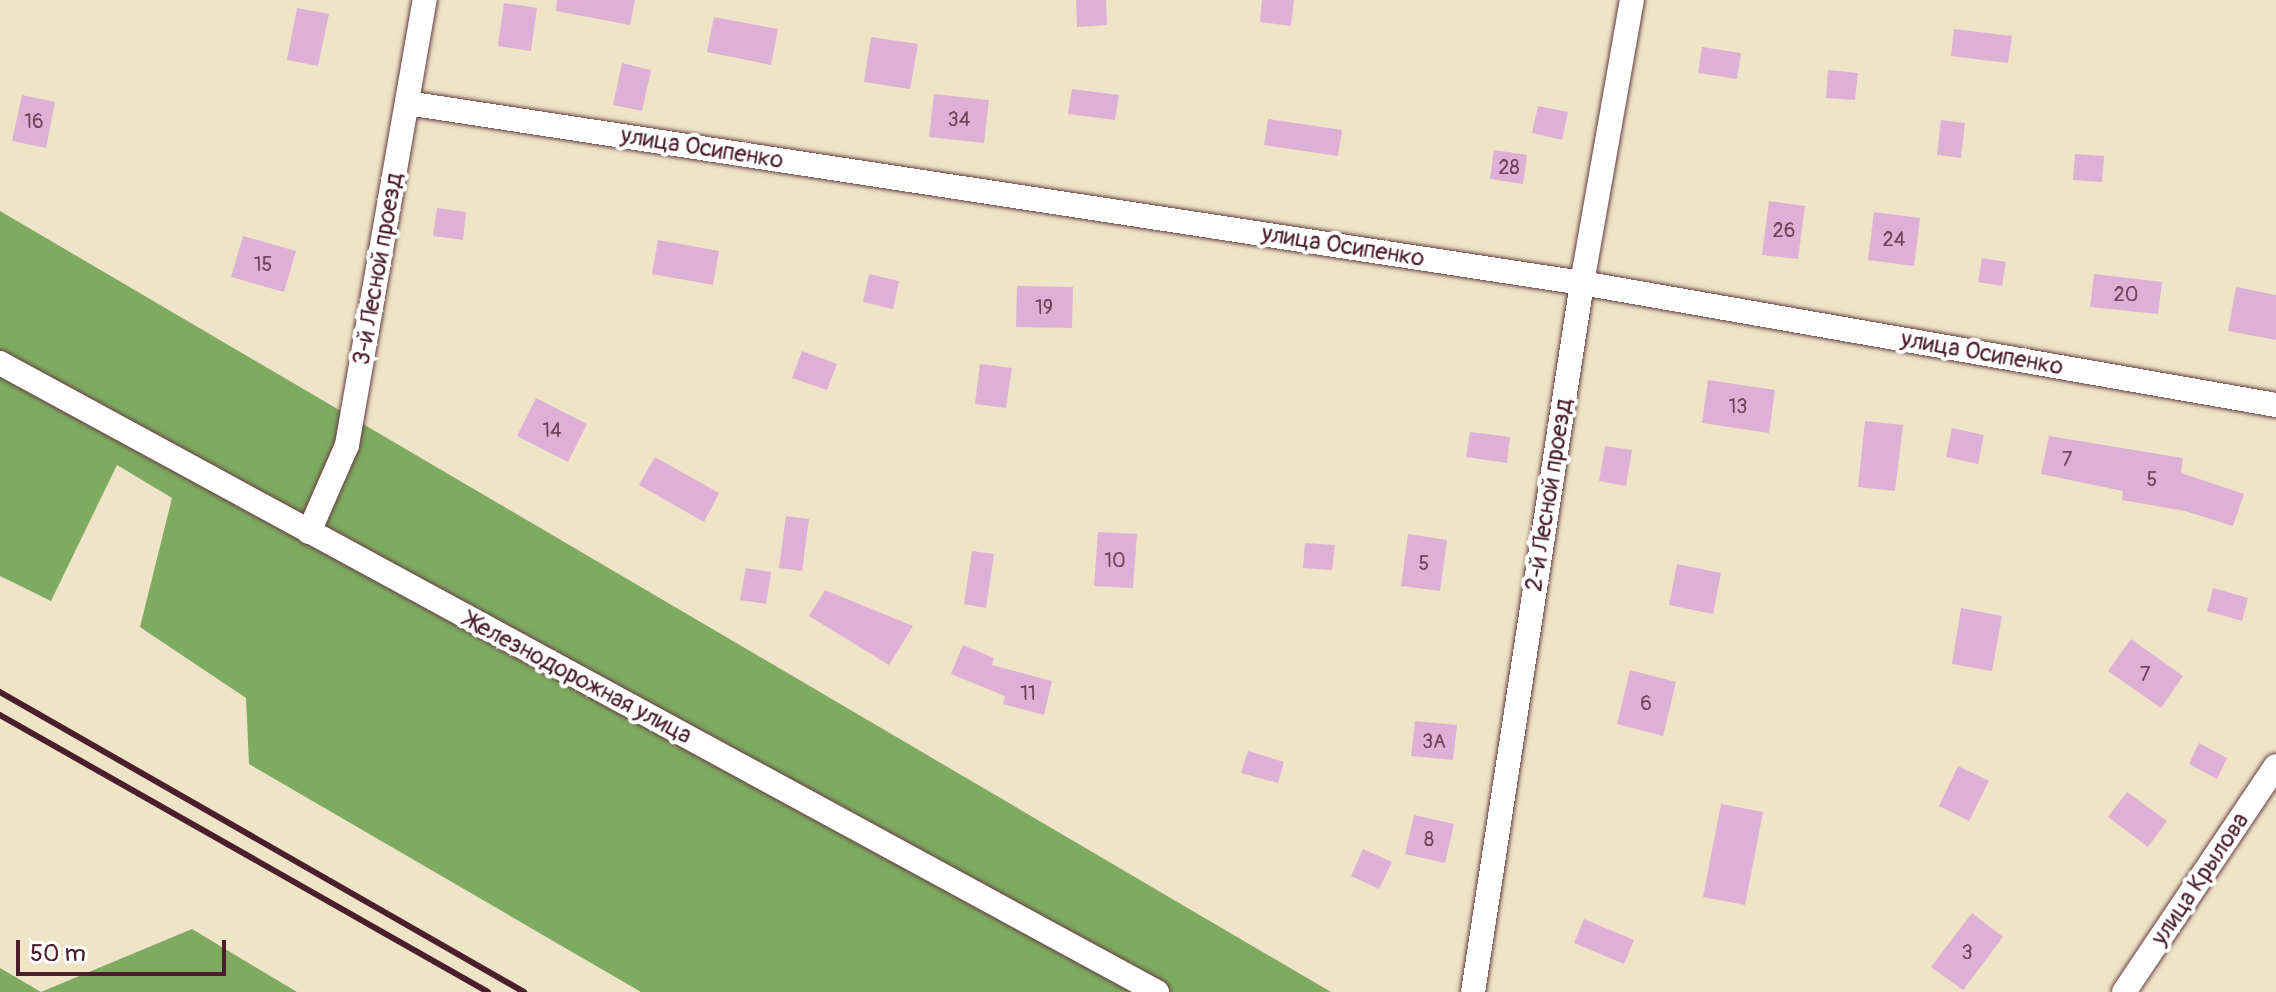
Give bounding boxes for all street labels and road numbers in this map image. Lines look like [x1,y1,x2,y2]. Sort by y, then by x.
street label: улица Осипенко [619,121,785,175]
street label: 3-й Лесной проезд [347,171,409,367]
street label: улица Осипенко [1260,219,1426,273]
street label: улица Осипенко [1899,325,2065,381]
street label: 2-й Лесной проезд [1520,397,1578,593]
street label: Железнодорожная улица [459,606,697,750]
street label: улица Крылова [2145,807,2255,951]

